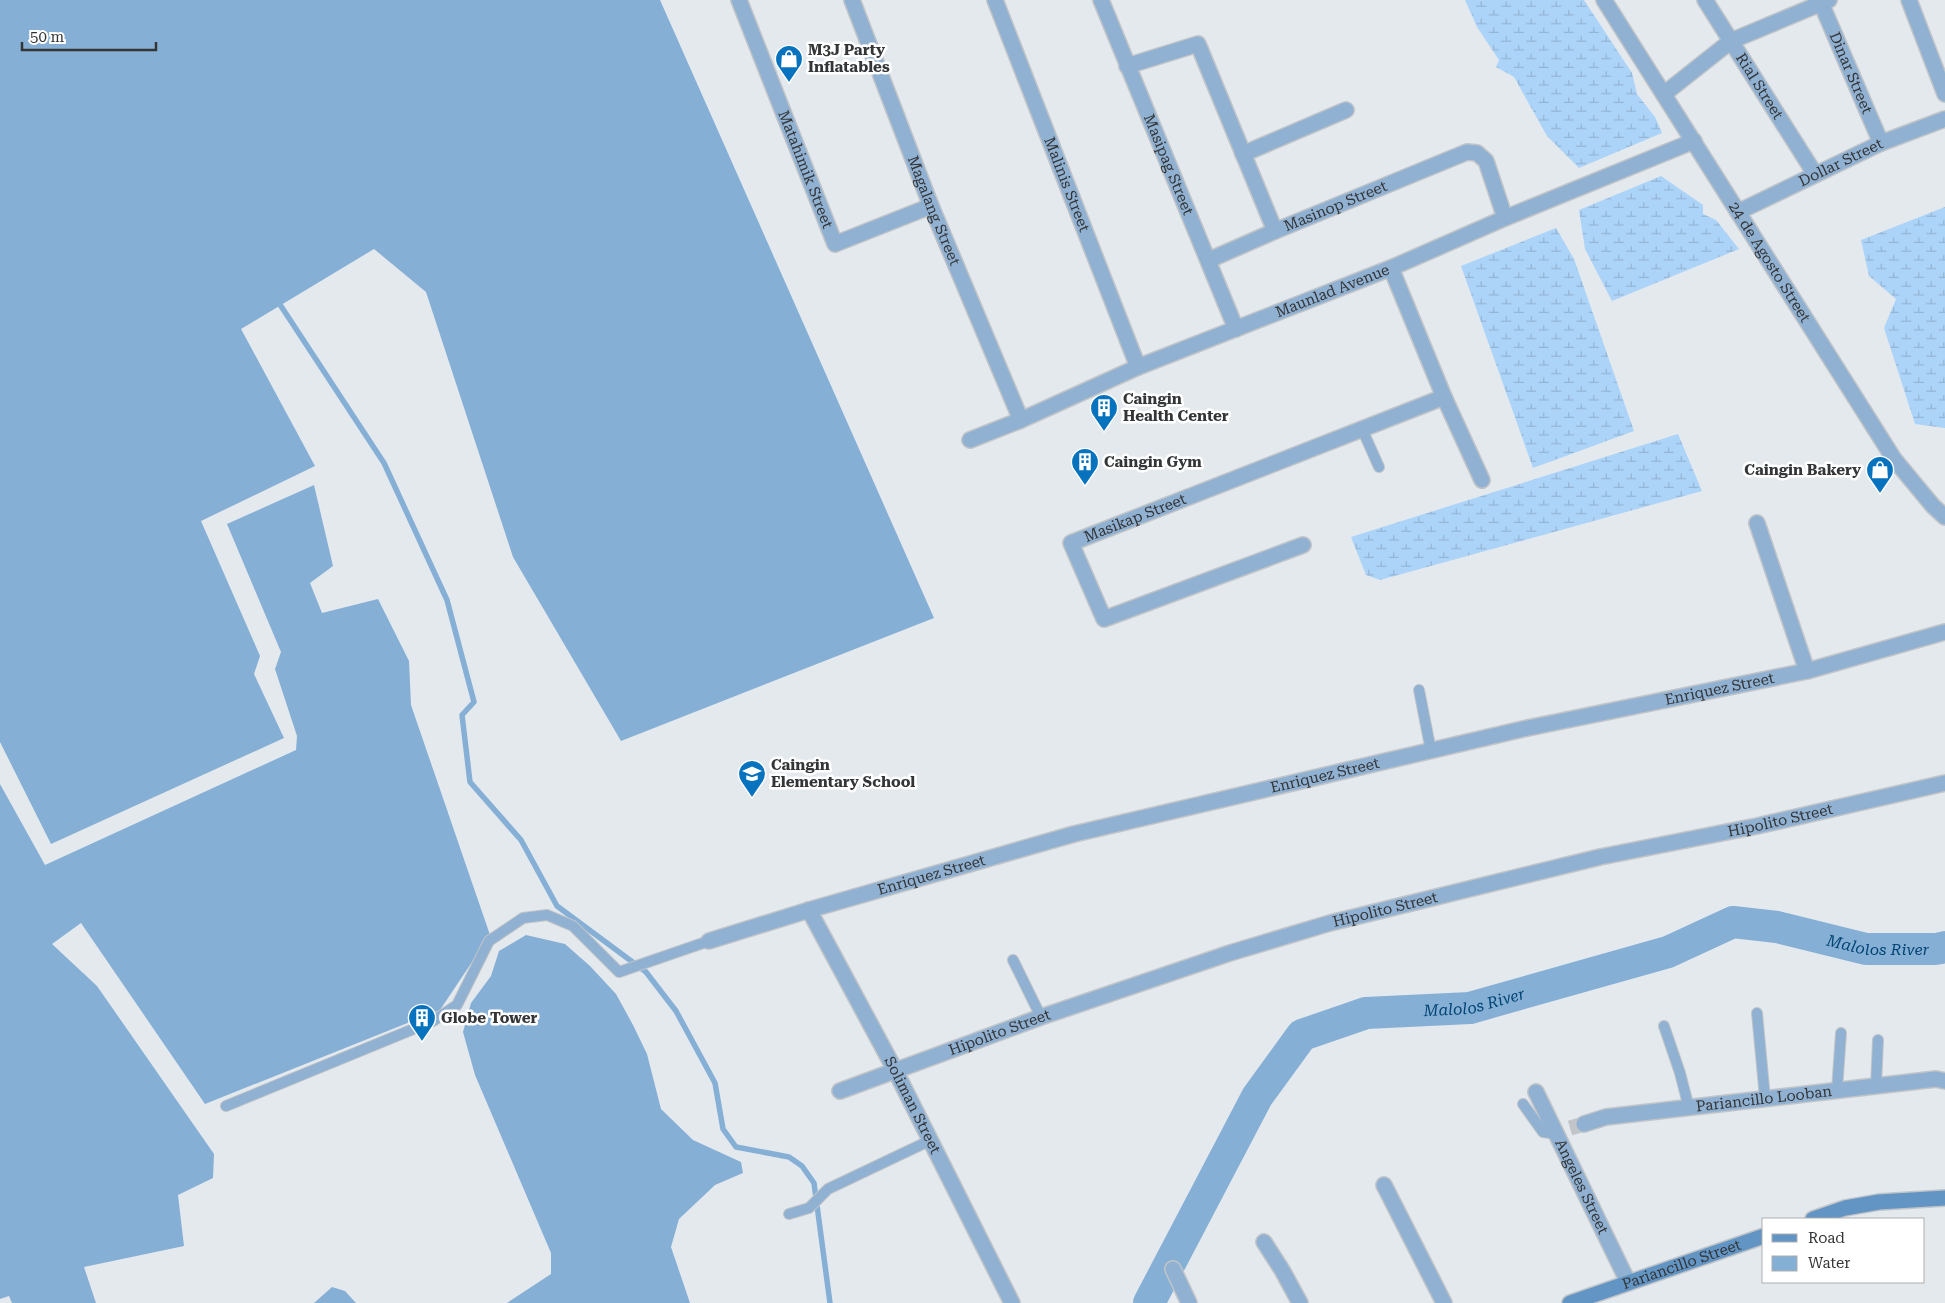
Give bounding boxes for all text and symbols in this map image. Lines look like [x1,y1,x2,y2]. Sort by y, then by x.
scale bar [22,20,156,52]
text: 50 m [30,28,65,46]
street label: Dinar Street [1825,29,1877,117]
place label: M3J Party Inflatables [808,41,890,76]
shop icon: M3J Party Inflatables [774,44,804,83]
street label: Rial Street [1732,50,1787,123]
street label: Matahimik Street [774,108,837,231]
street label: Masipag Street [1140,112,1197,218]
street label: Malinis Street [1040,134,1094,235]
street label: Dollar Street [1796,134,1886,190]
street label: Magalang Street [904,153,964,269]
street label: Masinop Street [1281,177,1390,235]
street label: 24 de Agosto Street [1725,199,1815,326]
street label: Maunlad Avenue [1273,261,1392,321]
place label: Caingin Health Center [1123,390,1229,425]
building icon: Caingin Health Center [1089,393,1119,432]
building icon: Caingin Gym [1070,447,1100,486]
place label: Caingin Gym [1104,453,1202,471]
shop icon: Caingin Bakery [1865,455,1895,494]
place label: Caingin Bakery [1744,461,1861,479]
street label: Masikap Street [1082,490,1189,546]
street label: Enriquez Street [1663,669,1776,709]
street label: Enriquez Street [1269,754,1381,797]
place label: Caingin Elementary School [771,756,915,791]
school or university icon: Caingin Elementary School [737,759,767,798]
street label: Hipolito Street [1726,800,1835,841]
street label: Enriquez Street [875,851,988,899]
street label: Hipolito Street [1331,888,1440,931]
water label: Malolos River [1824,930,1930,959]
water label: Malolos River [1422,983,1527,1020]
building icon: Globe Tower [407,1003,437,1042]
street label: Hipolito Street [946,1005,1053,1059]
place label: Globe Tower [441,1009,537,1027]
street label: Soliman Street [880,1053,945,1157]
street label: Pariancillo Looban [1695,1082,1833,1116]
street label: Angeles Street [1551,1136,1613,1237]
legend [1762,1218,1925,1283]
text: Road [1808,1229,1845,1247]
street label: Pariancillo Street [1620,1235,1744,1293]
text: Water [1808,1254,1850,1272]

